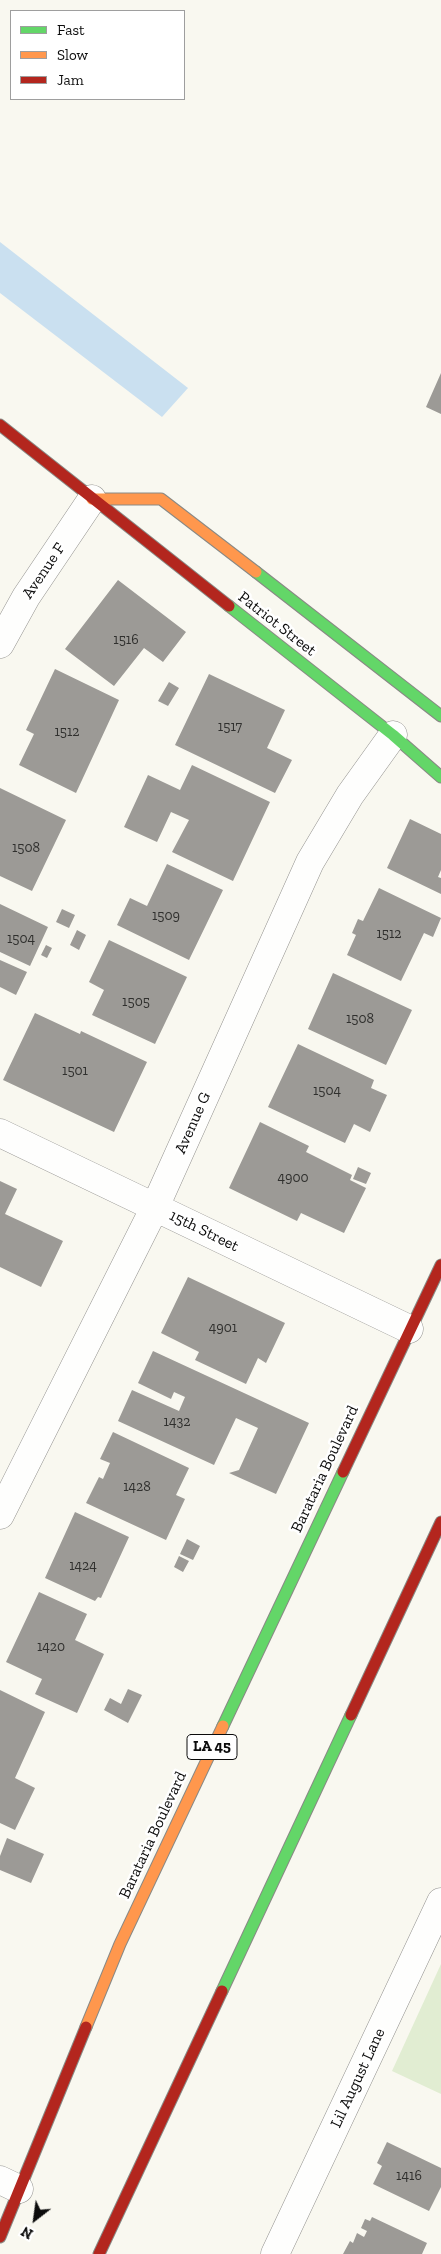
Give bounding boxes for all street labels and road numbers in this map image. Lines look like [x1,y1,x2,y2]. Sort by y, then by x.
street label: Avenue F [18,539,70,603]
street label: Patriot Street [234,588,320,660]
street label: Avenue G [171,1089,215,1157]
street label: 15th Street [166,1206,242,1256]
street label: Barataria Boulevard [287,1403,363,1535]
road number: LA 45 [187,1734,237,1760]
street label: Barataria Boulevard [115,1769,191,1901]
street label: Lil August Lane [327,2025,389,2131]

